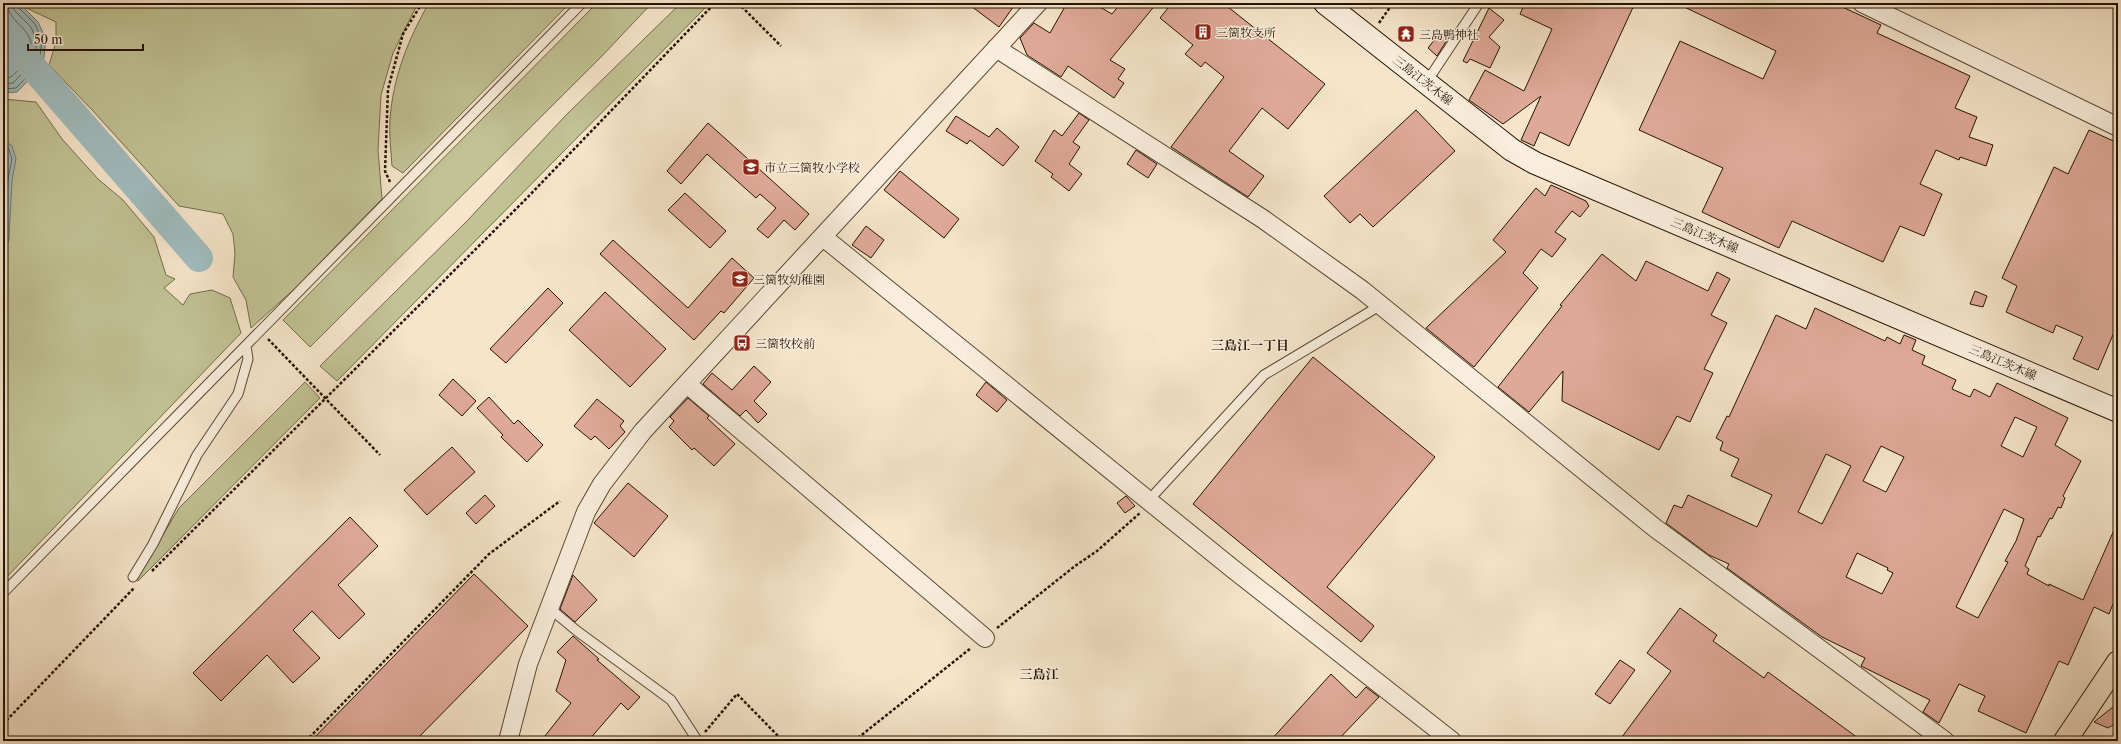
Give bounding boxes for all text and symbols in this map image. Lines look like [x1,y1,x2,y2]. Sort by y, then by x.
building icon: 三箇牧支所 [1193,22,1213,42]
temple icon: 三島鴨神社 [1396,24,1416,44]
place label: 三箇牧支所 [1216,25,1276,40]
scale bar [28,26,143,52]
place label: 三島鴨神社 [1419,27,1479,42]
text: 50 m [34,32,63,47]
street label: 三島江茨木線 [1390,52,1456,108]
school or university icon: 市立三箇牧小学校 [741,157,761,177]
place label: 市立三箇牧小学校 [764,160,860,175]
street label: 三島江茨木線 [1669,214,1741,256]
school or university icon: 三箇牧幼稚園 [730,269,750,289]
place label: 三箇牧幼稚園 [753,272,825,287]
bus stop icon: 三箇牧校前 [732,333,752,353]
place label: 三箇牧校前 [755,336,815,351]
district label: 三島江一丁目 [1211,337,1289,353]
street label: 三島江茨木線 [1967,341,2039,383]
district label: 三島江 [1019,666,1059,682]

